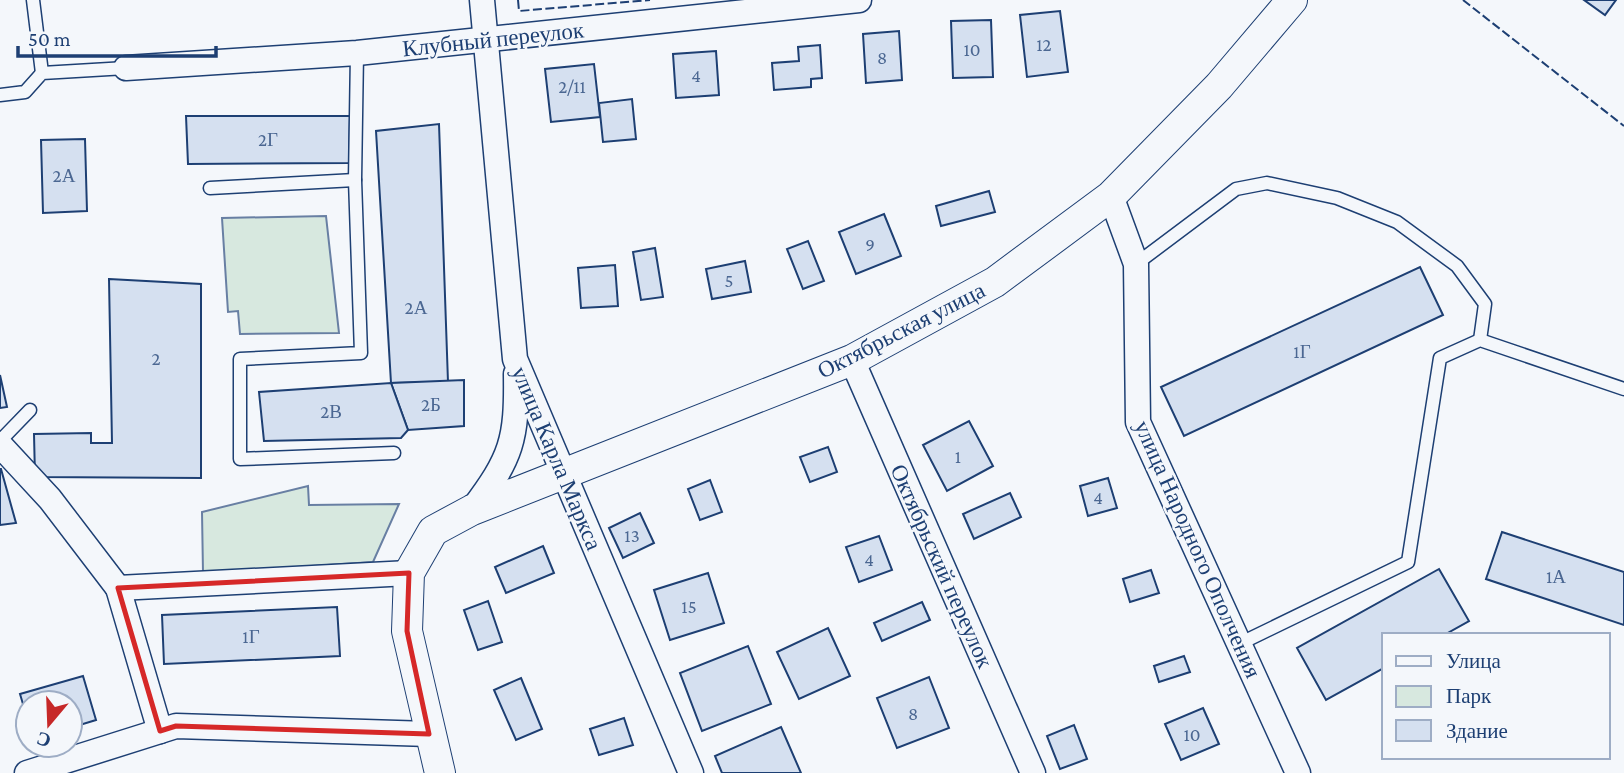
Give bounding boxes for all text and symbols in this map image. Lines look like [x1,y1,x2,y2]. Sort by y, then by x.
scale bar [18,14,215,58]
street label: Клубный переулок [401,16,586,61]
text: 50 m [28,27,71,51]
house number: 12 [1036,34,1052,55]
house number: 10 [963,39,981,60]
house number: 8 [877,47,887,68]
house number: 4 [691,65,701,86]
house number: 2/11 [558,76,586,97]
house number: 2Г [258,129,278,150]
house number: 2А [53,165,76,186]
house number: 9 [865,234,875,255]
house number: 5 [725,270,733,291]
street label: Октябрьская улица [813,277,989,383]
house number: 2А [405,297,428,318]
house number: 1Г [1293,341,1311,362]
house number: 2 [151,348,161,369]
street label: улица Карла Маркса [507,362,607,554]
house number: 2Б [421,394,441,415]
house number: 2В [320,401,342,422]
street label: улица Народного Ополчения [1129,416,1267,682]
house number: 1 [955,446,961,467]
street label: Октябрьский переулок [885,460,999,673]
house number: 4 [1093,487,1103,508]
house number: 13 [624,525,640,546]
house number: 4 [864,549,874,570]
house number: 1А [1546,566,1566,587]
house number: 15 [681,596,697,617]
house number: 1Г [242,626,260,647]
legend [1382,633,1610,759]
text: Улица [1446,649,1501,673]
text: Парк [1446,684,1492,708]
north arrow [14,689,84,759]
house number: 8 [908,703,918,724]
text: Здание [1446,719,1508,743]
house number: 10 [1183,724,1201,745]
text: С [34,727,54,752]

